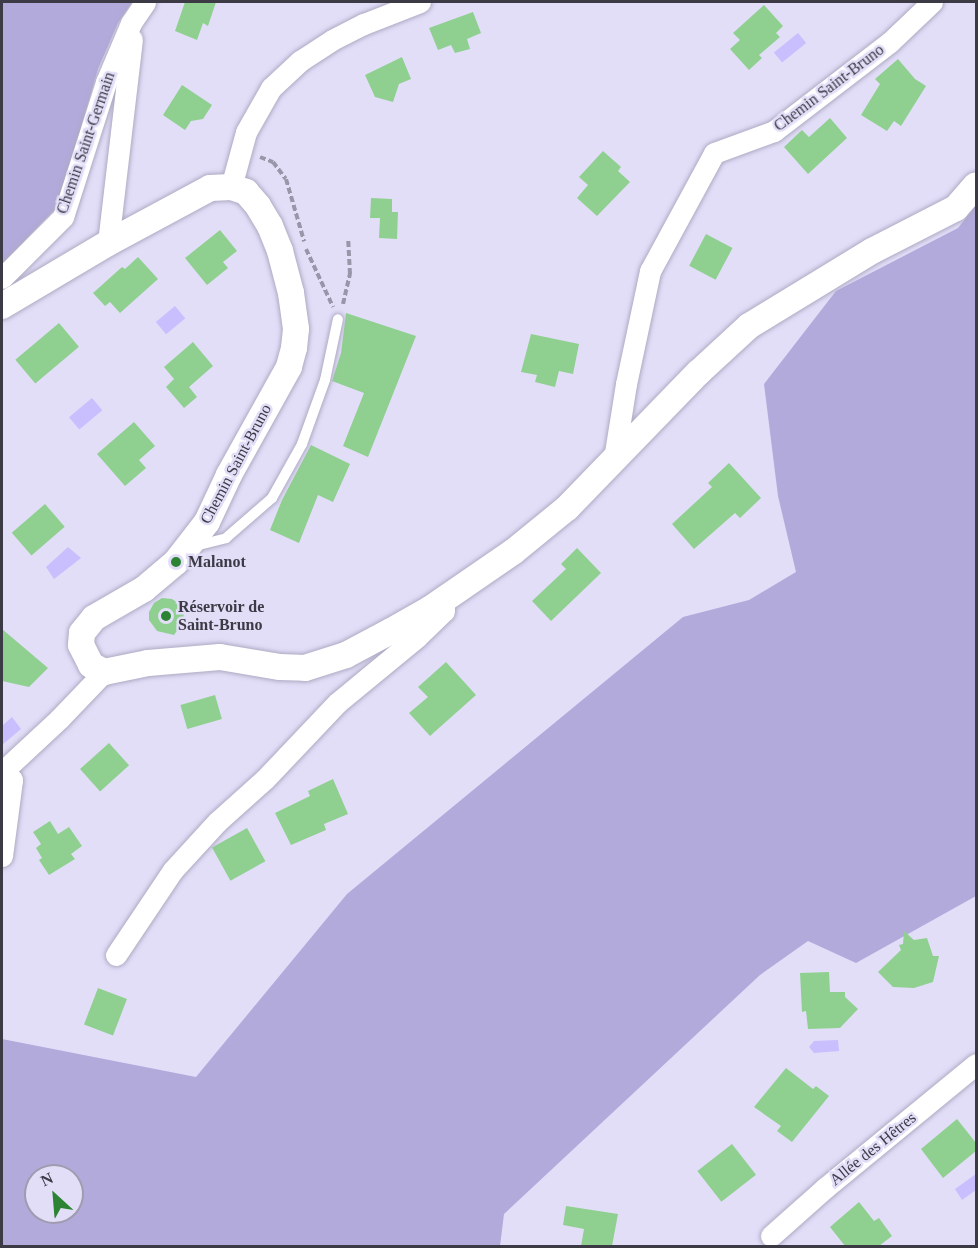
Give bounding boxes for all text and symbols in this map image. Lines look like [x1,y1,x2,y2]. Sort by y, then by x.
street label: Chemin Saint-Bruno [770,40,888,136]
street label: Chemin Saint-Germain [53,69,119,217]
street label: Chemin Saint-Bruno [196,401,276,527]
place label: Malanot [188,552,246,572]
marker: Malanot [169,555,183,569]
place label: Réservoir de Saint-Bruno [178,597,265,635]
marker: Réservoir de Saint-Bruno [159,609,173,623]
street label: Allée des Hêtres [826,1108,920,1190]
north arrow [24,1164,84,1224]
text: N [38,1169,56,1189]

